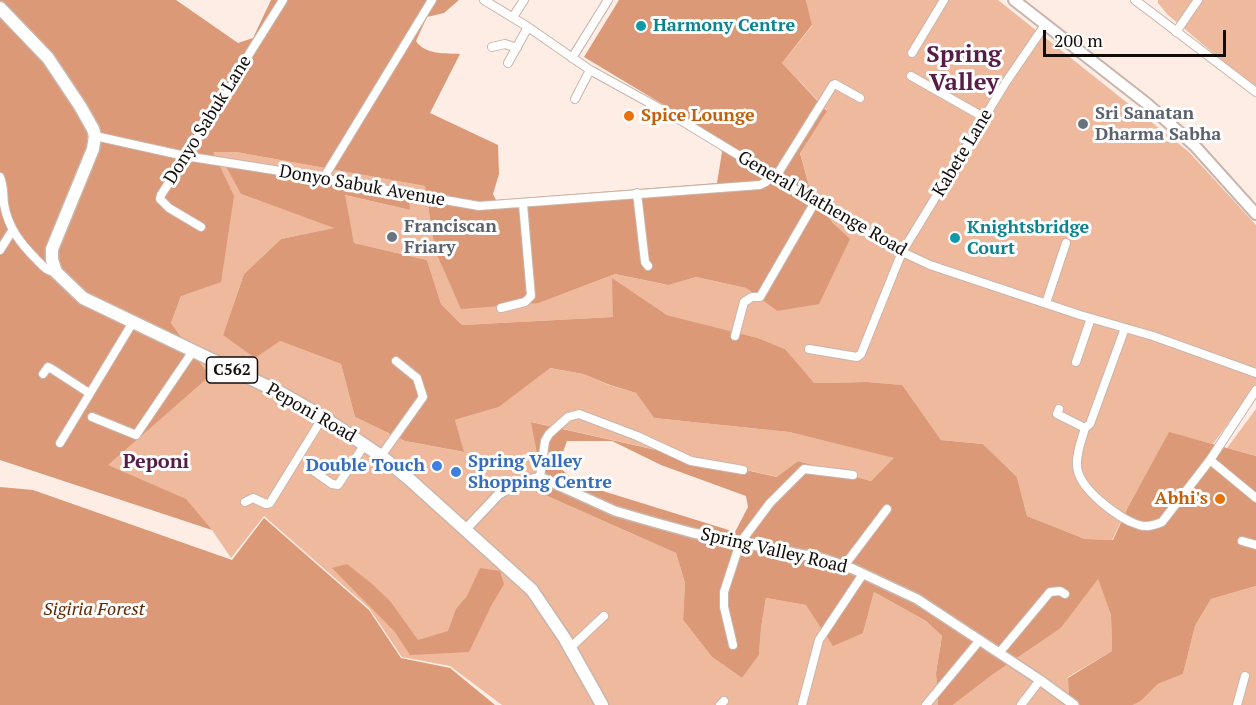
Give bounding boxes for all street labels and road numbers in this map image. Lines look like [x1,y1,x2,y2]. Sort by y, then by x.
street label: Donyo Sabuk Lane [160,52,256,188]
street label: Kabete Lane [928,105,998,201]
street label: General Mathenge Road [734,147,910,261]
street label: Donyo Sabuk Avenue [277,161,447,211]
road number: C562 [206,357,258,383]
street label: Peponi Road [262,379,360,447]
street label: Spring Valley Road [699,524,849,578]

